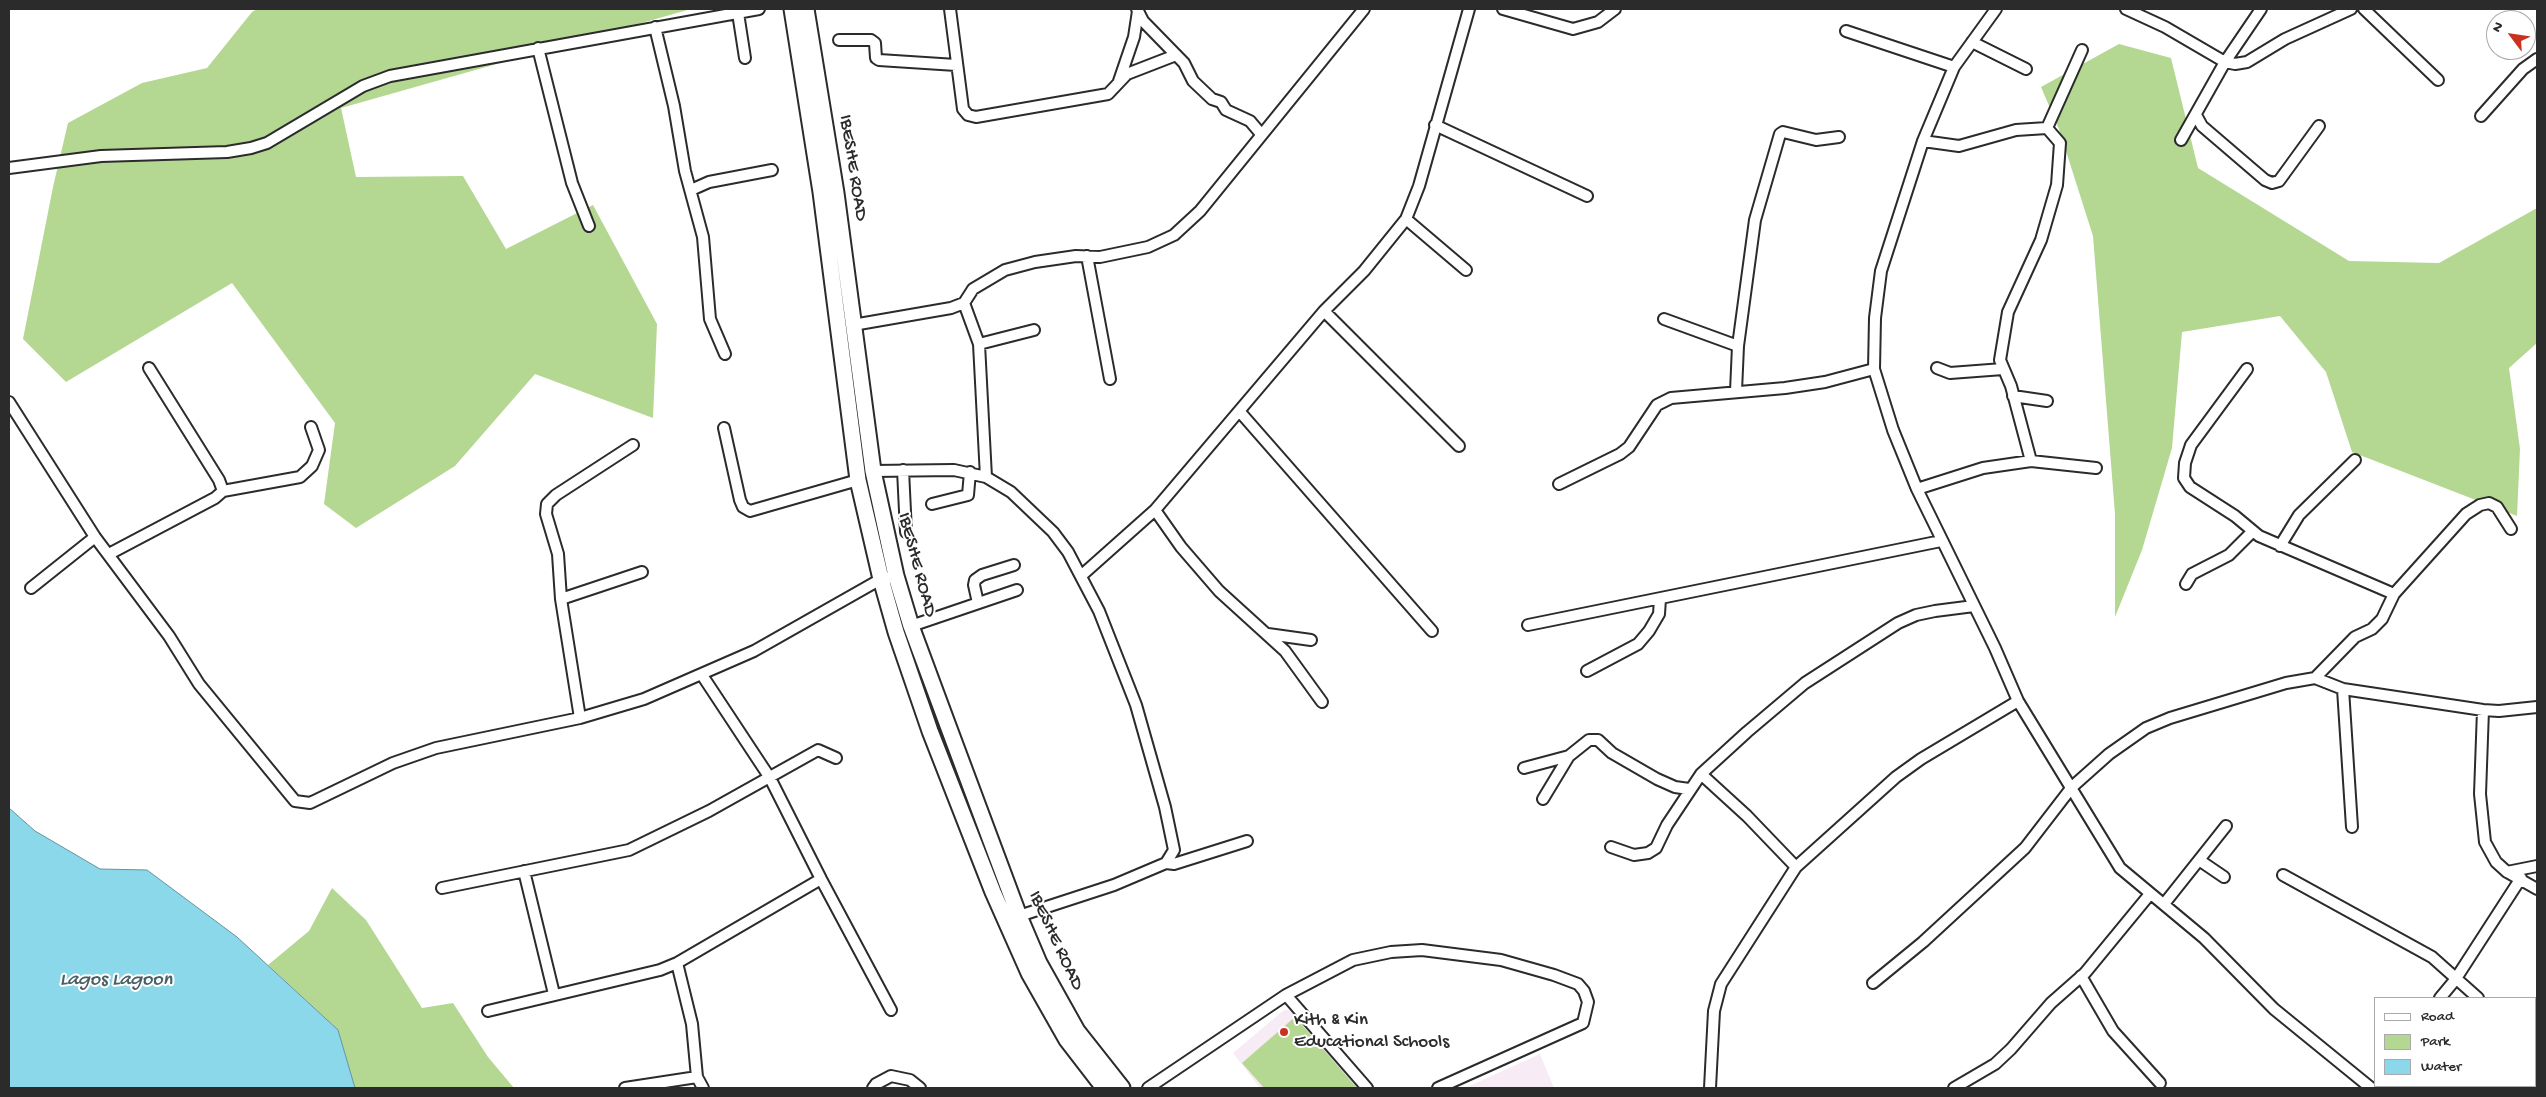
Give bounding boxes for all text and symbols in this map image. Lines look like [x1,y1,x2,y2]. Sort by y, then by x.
north arrow [2486,10,2536,60]
text: N [2489,19,2508,36]
street label: IBESHE ROAD [832,113,872,223]
street label: IBESHE ROAD [891,510,941,620]
street label: IBESHE ROAD [1022,888,1088,994]
water label: Lagos Lagoon [60,969,172,993]
legend [2374,997,2536,1087]
text: Road [2421,1008,2454,1026]
place label: Kith & Kin Educational Schools [1294,1010,1449,1054]
marker: Kith & Kin Educational Schools [1278,1026,1290,1038]
text: Park [2421,1033,2450,1051]
text: Water [2421,1058,2461,1076]

